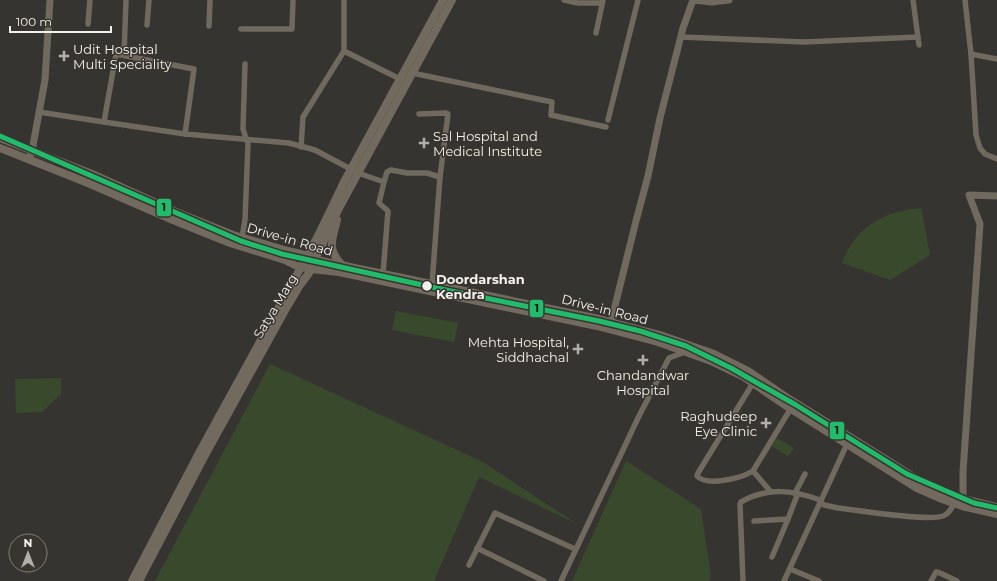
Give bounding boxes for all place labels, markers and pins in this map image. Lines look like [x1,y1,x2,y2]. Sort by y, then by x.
place label: Udit Hospital Multi Speciality [73,41,172,72]
marker: Udit Hospital Multi Speciality [58,50,70,62]
place label: Sal Hospital and Medical Institute [433,128,542,159]
marker: Sal Hospital and Medical Institute [418,137,430,149]
place label: Doordarshan Kendra [436,271,525,302]
marker: Doordarshan Kendra [420,279,434,293]
place label: Mehta Hospital, Siddhachal [468,334,569,365]
marker: Mehta Hospital, Siddhachal [572,343,584,355]
marker: Chandandwar Hospital [637,354,649,366]
place label: Chandandwar Hospital [597,367,689,398]
place label: Raghudeep Eye Clinic [680,408,757,439]
marker: Raghudeep Eye Clinic [760,417,772,429]

